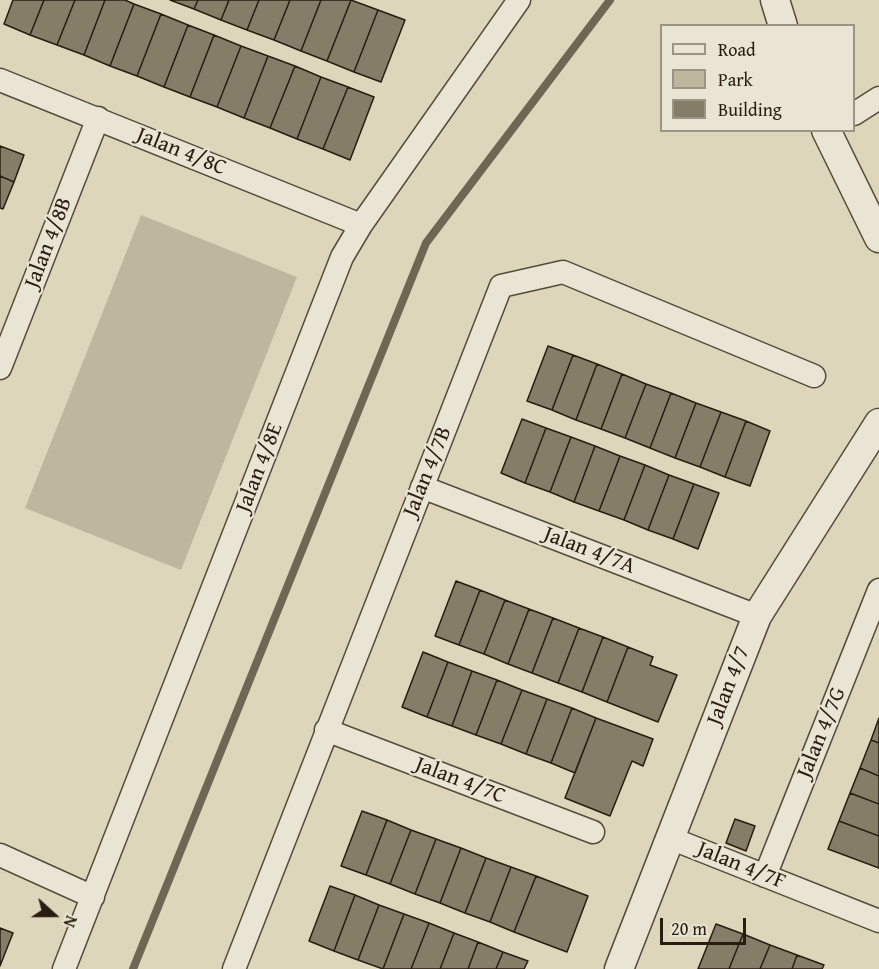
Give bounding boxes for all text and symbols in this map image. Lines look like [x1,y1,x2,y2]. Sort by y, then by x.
legend [660,24,855,132]
text: Road [718,36,756,63]
text: Park [718,66,753,93]
text: Building [718,96,782,123]
street label: Jalan 4/8C [132,122,230,182]
street label: Jalan 4/8B [20,194,78,292]
street label: Jalan 4/8E [231,419,289,517]
street label: Jalan 4/7B [398,423,458,521]
street label: Jalan 4/7A [539,521,639,581]
street label: Jalan 4/7 [702,643,756,729]
street label: Jalan 4/7G [792,684,852,782]
street label: Jalan 4/7C [411,752,509,810]
street label: Jalan 4/7F [693,836,789,896]
north arrow [24,885,84,945]
scale bar [663,906,748,944]
text: N [58,912,84,931]
text: 20 m [671,915,707,942]

